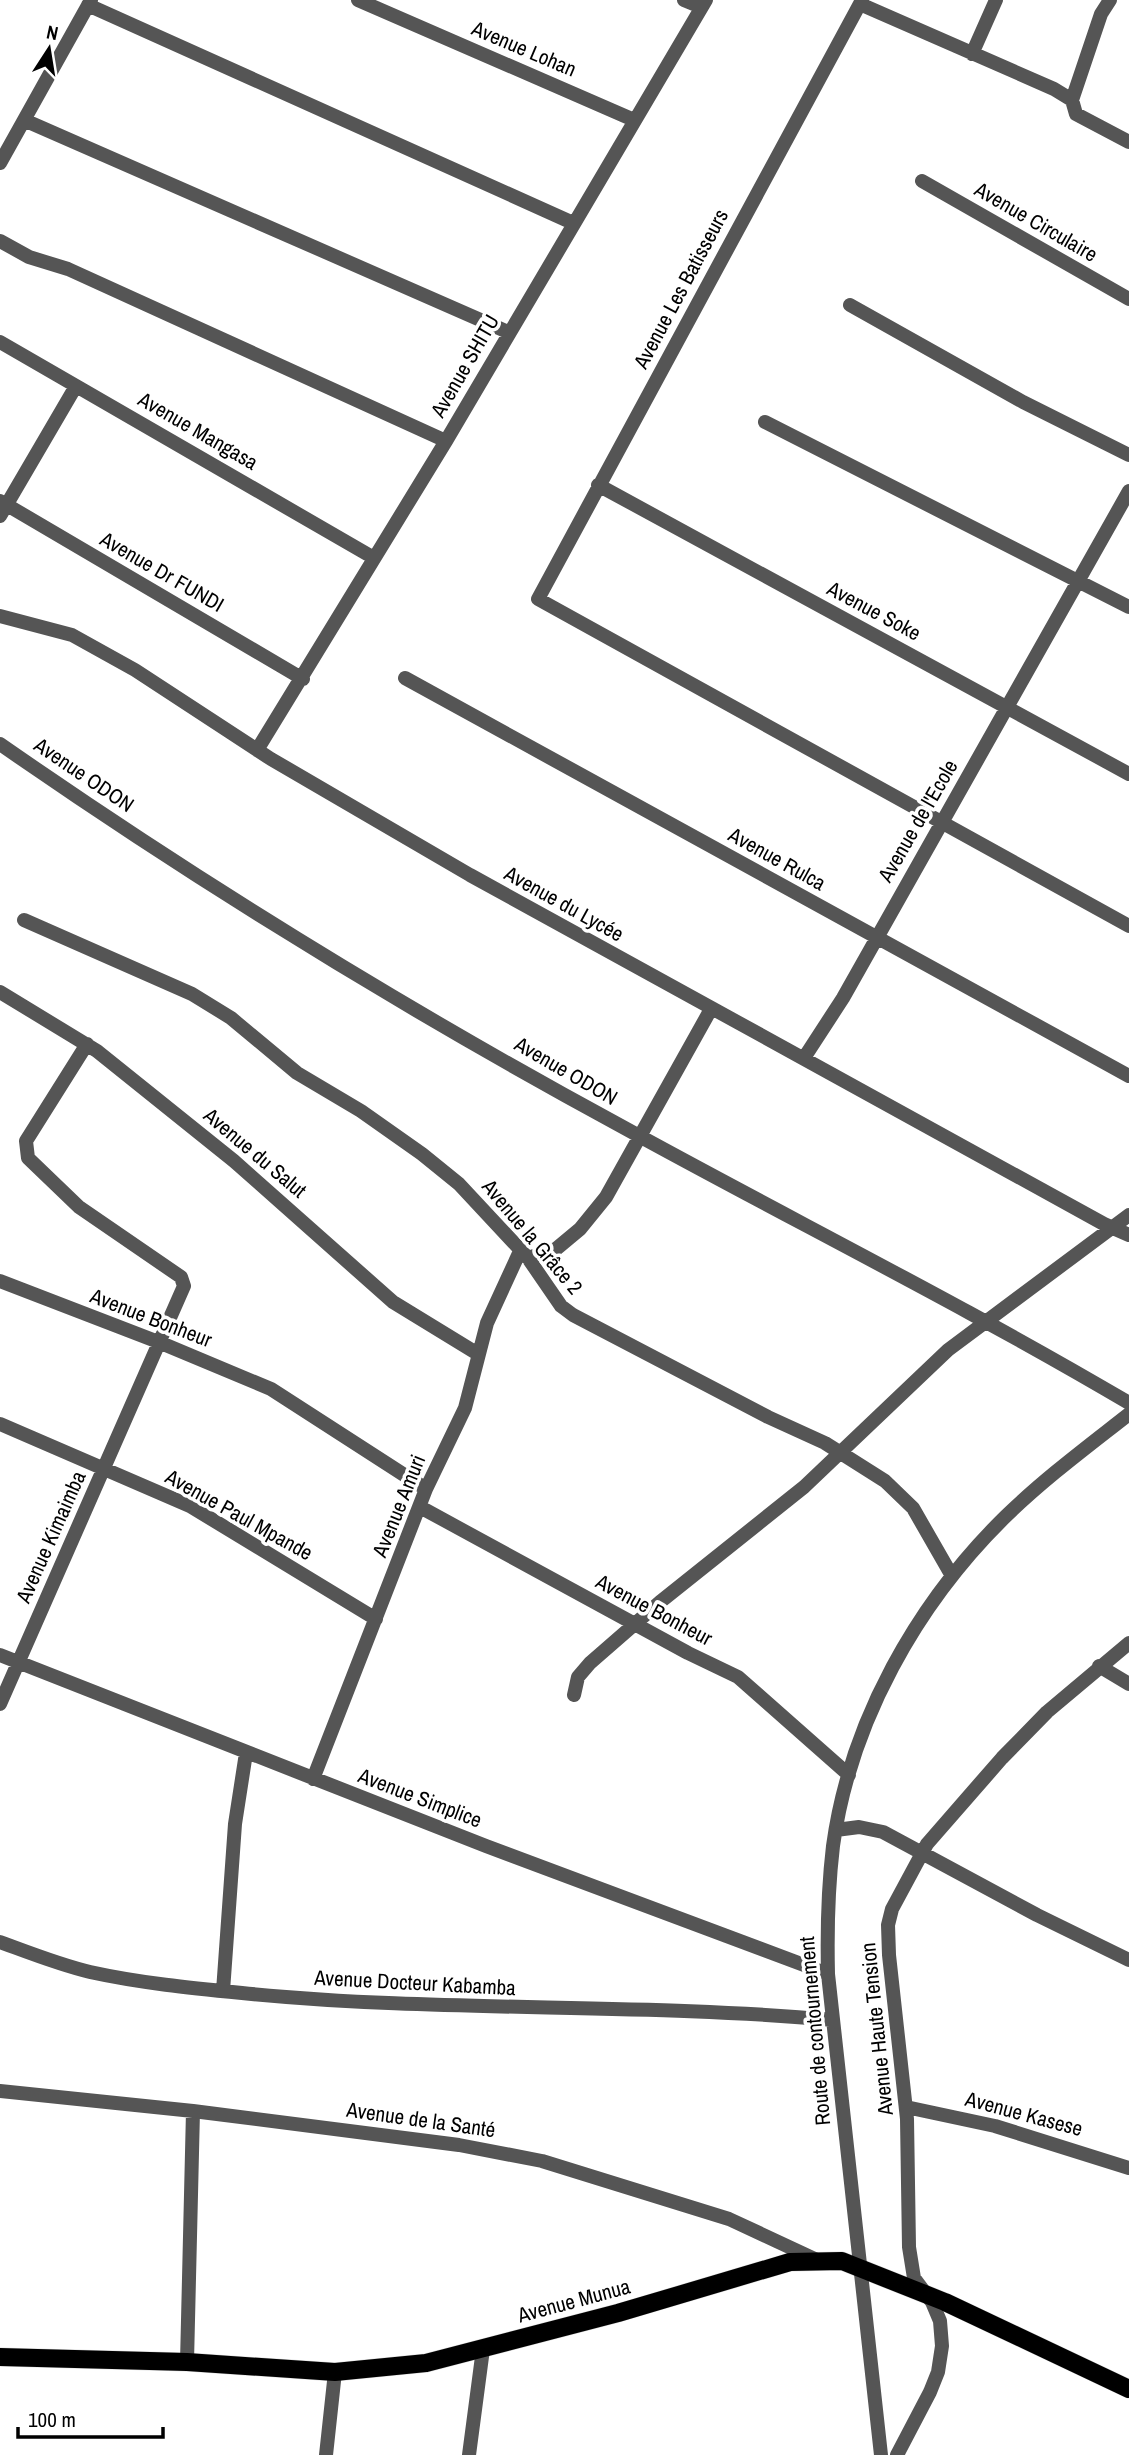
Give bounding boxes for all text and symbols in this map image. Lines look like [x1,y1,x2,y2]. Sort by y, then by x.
street label: Avenue Lohan [467,13,581,84]
north arrow [14,14,84,84]
text: N [44,18,61,46]
street label: Avenue Circulaire [969,174,1103,269]
street label: Avenue Les Batisseurs [626,204,735,375]
street label: Avenue SHITU [423,309,506,423]
street label: Avenue Mangasa [132,384,264,477]
street label: Avenue Dr FUNDI [94,524,229,619]
street label: Avenue Soke [821,573,926,647]
street label: Avenue ODON [28,730,140,819]
street label: Avenue de l'Ecole [870,754,964,888]
street label: Avenue Rulca [723,819,831,897]
street label: Avenue du Lycée [499,858,629,948]
street label: Avenue ODON [509,1029,623,1112]
street label: Avenue du Salut [197,1100,313,1204]
street label: Avenue la Grâce 2 [475,1172,589,1301]
street label: Avenue Bonheur [85,1281,216,1354]
street label: Avenue Amuri [365,1450,432,1562]
street label: Avenue Paul Mpande [159,1462,318,1567]
street label: Avenue Kimaimba [8,1466,93,1608]
street label: Avenue Bonheur [590,1566,718,1653]
street label: Avenue Simplice [353,1760,486,1834]
street label: Route de contournement [792,1935,837,2127]
street label: Avenue Haute Tension [853,1941,900,2118]
street label: Avenue Docteur Kabamba [313,1963,517,2002]
street label: Avenue Kasese [961,2084,1086,2143]
street label: Avenue de la Santé [344,2095,497,2144]
street label: Avenue Munua [513,2271,634,2330]
scale bar [18,2396,163,2440]
text: 100 m [28,2405,76,2434]

